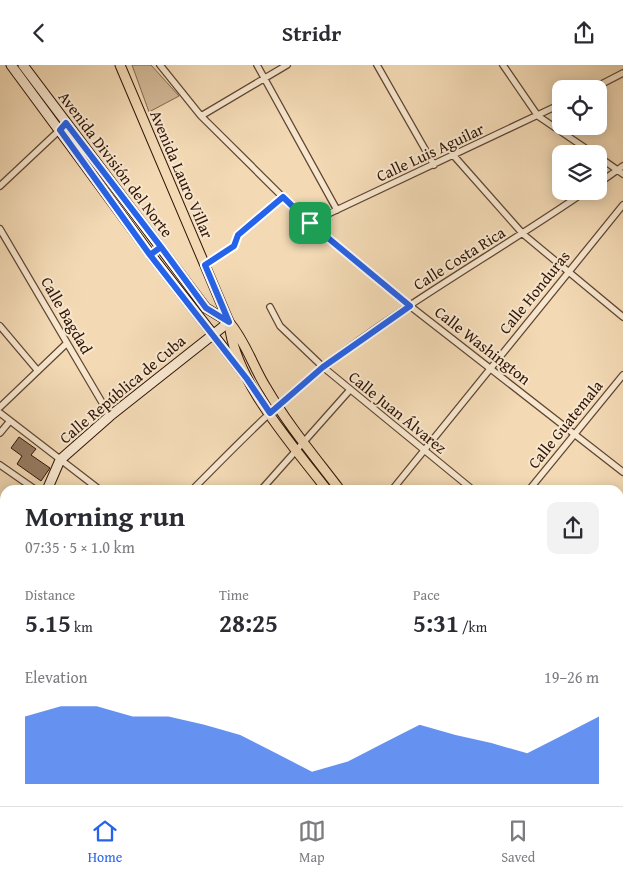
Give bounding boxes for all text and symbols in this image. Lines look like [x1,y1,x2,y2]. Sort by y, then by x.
text: Stridr [282,17,341,49]
icon: back [25,19,53,47]
icon: share [570,19,598,47]
map controls [552,80,607,200]
button: locate [552,80,607,135]
street label: Avenida División del Norte [53,86,179,242]
street label: Avenida Lauro Villar [144,106,220,242]
street label: Calle Luis Aguilar [372,116,488,188]
button: layers [552,145,607,200]
pin [289,202,331,244]
icon: arrive [296,209,324,237]
street label: Calle Costa Rica [408,220,510,296]
street label: Calle Honduras [493,245,575,339]
street label: Calle Bagdad [35,272,99,358]
street label: Calle Washington [430,300,536,390]
street label: Calle República de Cuba [54,329,191,449]
street label: Calle Juan Álvarez [344,365,452,459]
street label: Calle Guatemala [522,374,609,473]
text: Morning run [25,495,185,536]
button: share [547,502,599,554]
text: 07:35 · 5 × 1.0 km [25,535,135,559]
text: Distance [25,585,75,605]
text: Time [219,585,249,605]
text: Pace [413,585,440,605]
text: 5.15 [25,605,71,641]
text: 28:25 [219,605,278,641]
text: 5:31 [413,605,459,641]
text: km [71,617,93,637]
text: /km [459,617,487,637]
text: Elevation [25,665,88,689]
text: 19–26 m [544,665,599,689]
tab: Home [88,817,122,867]
tab: Map [298,817,326,867]
tab: Saved [501,817,535,867]

